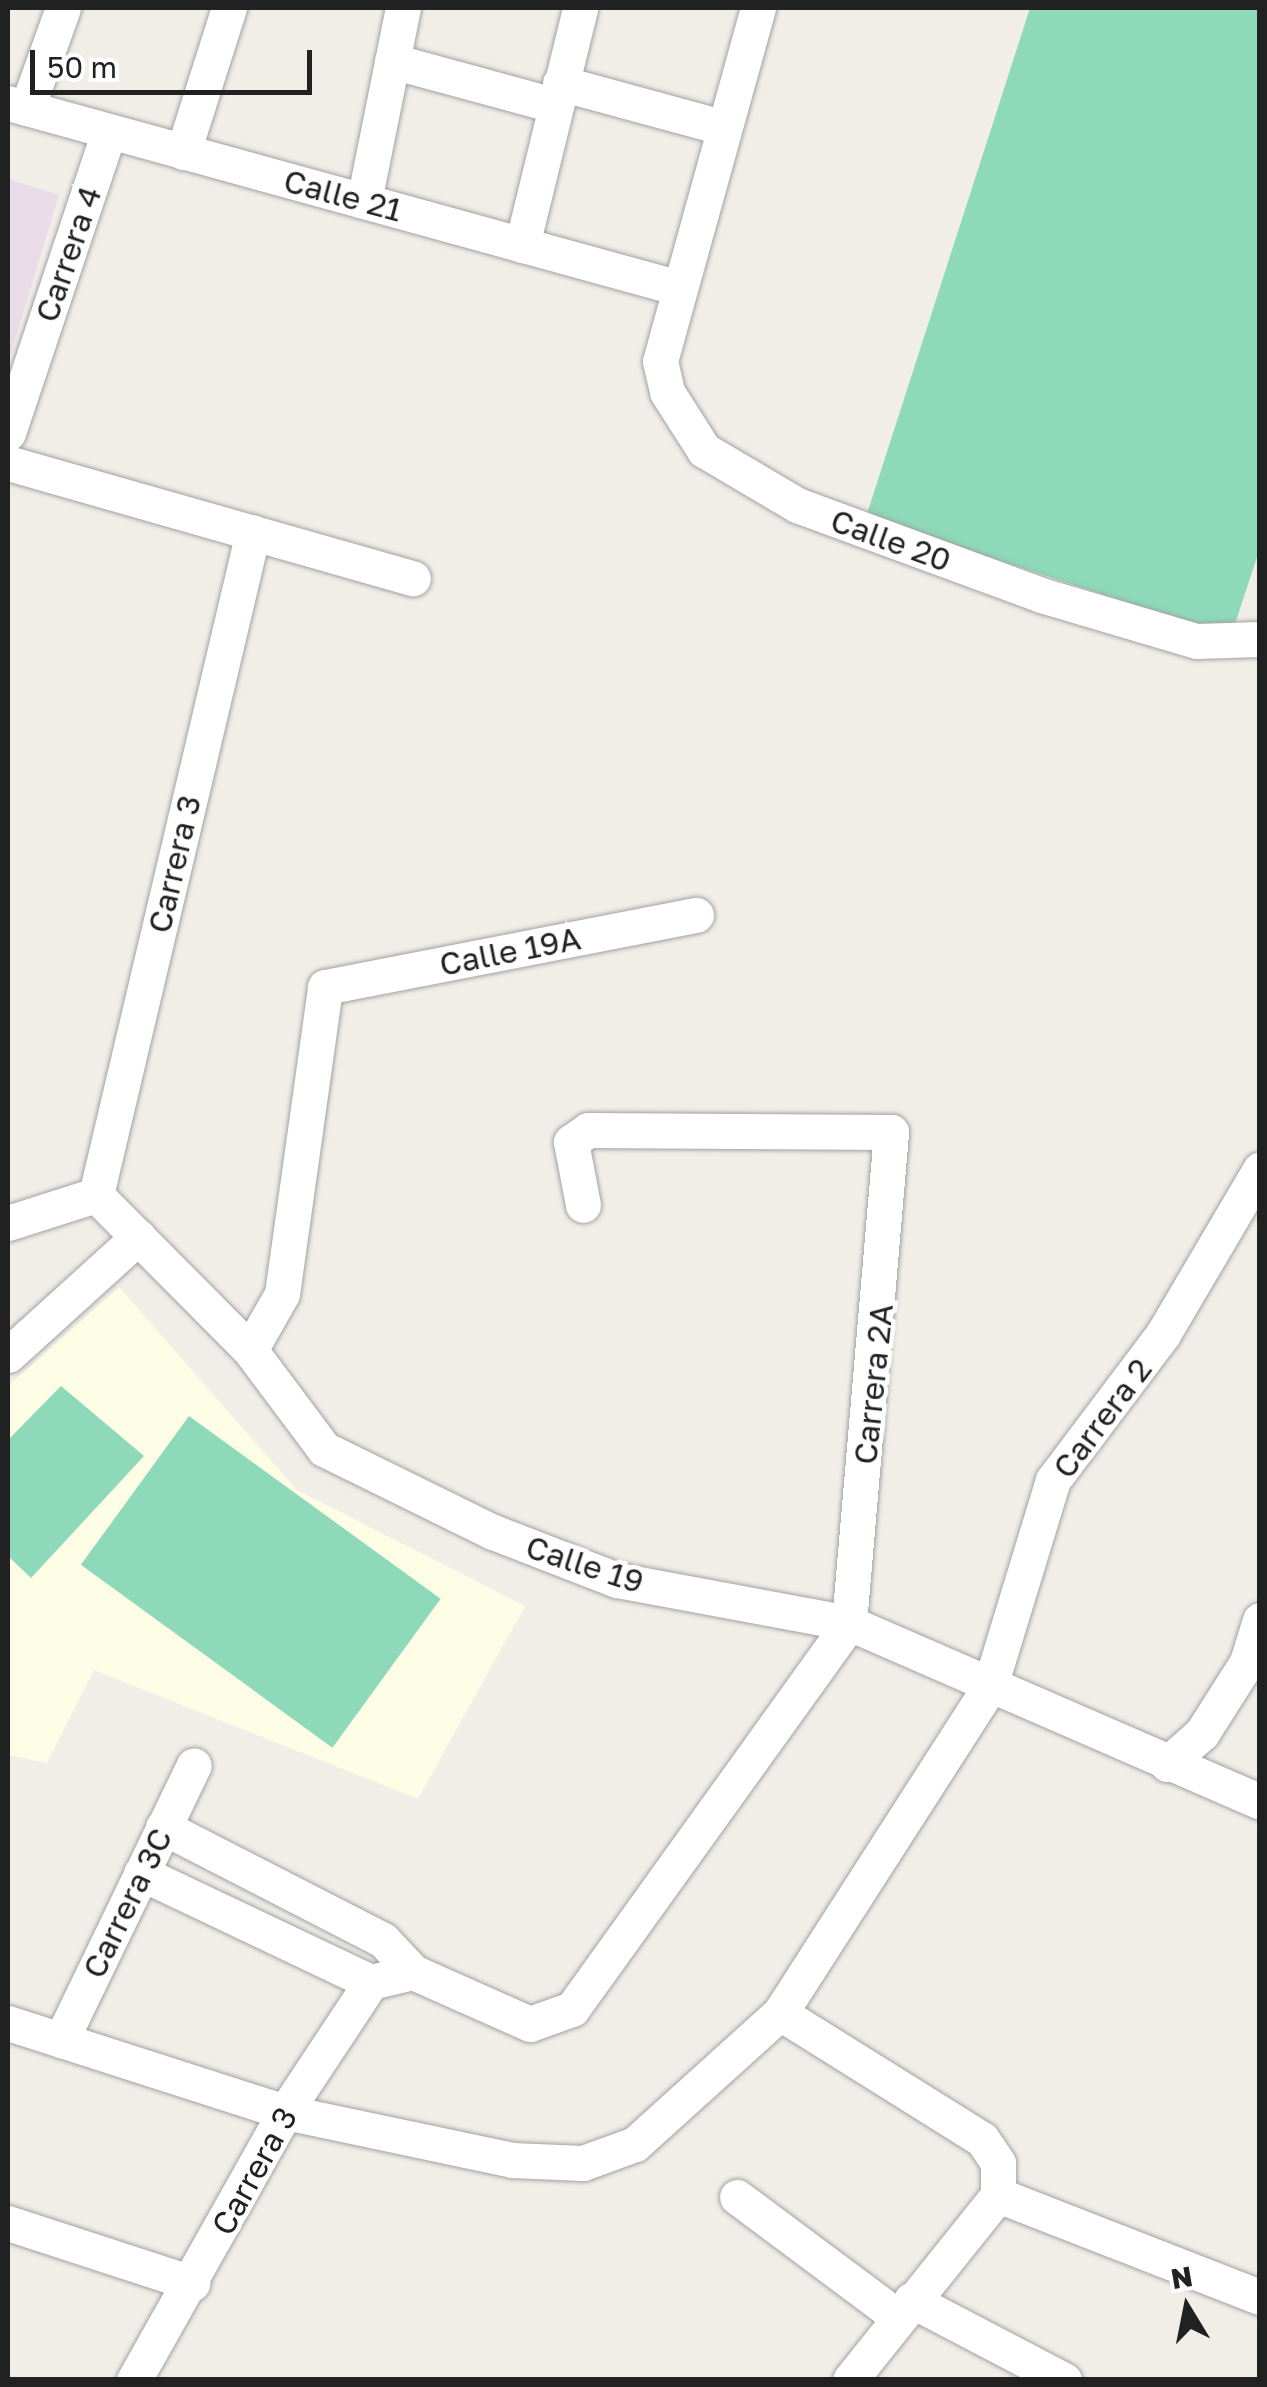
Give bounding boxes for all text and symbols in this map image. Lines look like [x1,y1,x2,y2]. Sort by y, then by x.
scale bar [35,30,318,92]
text: 50 m [47,49,117,85]
street label: Calle 21 [280,161,406,229]
street label: Carrera 4 [27,181,109,327]
street label: Calle 20 [826,501,956,579]
street label: Carrera 3 [140,791,208,937]
street label: Calle 19A [436,919,584,983]
street label: Carrera 2A [845,1302,901,1466]
street label: Carrera 2 [1045,1351,1159,1485]
street label: Calle 19 [521,1527,649,1601]
street label: Carrera 3C [74,1822,180,1984]
street label: Carrera 3 [203,2100,305,2242]
north arrow [1137,2257,1237,2357]
text: N [1168,2259,1195,2295]

